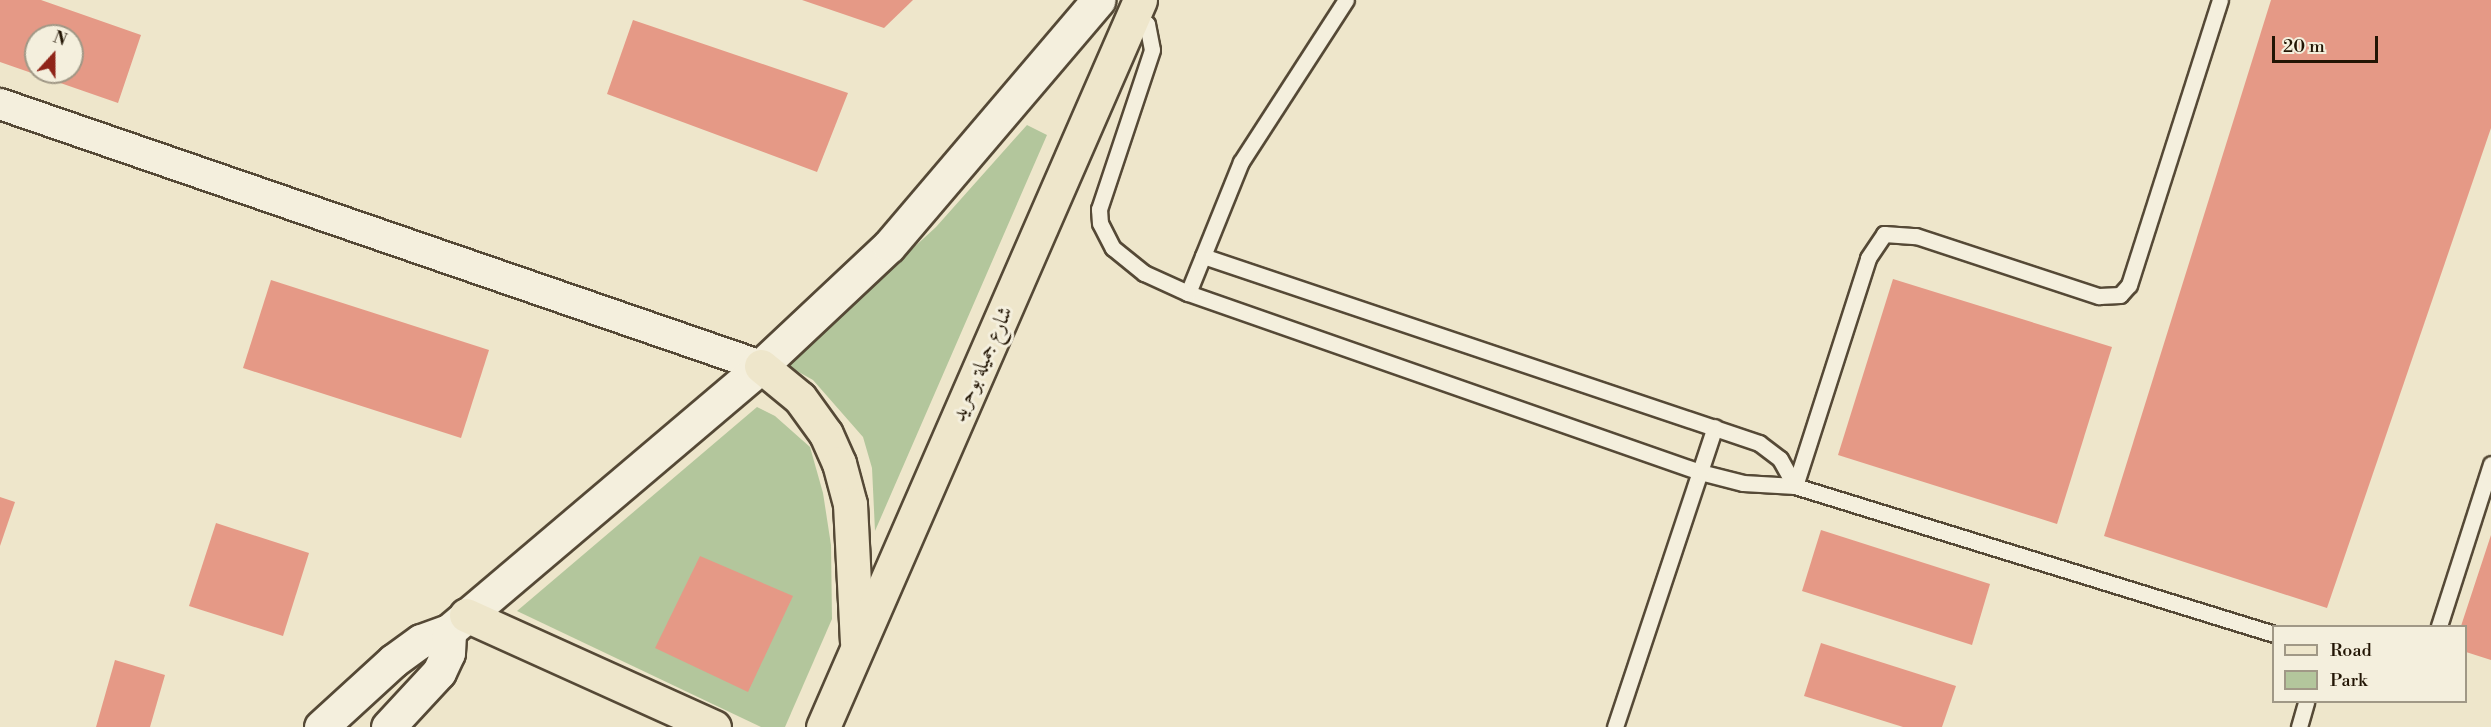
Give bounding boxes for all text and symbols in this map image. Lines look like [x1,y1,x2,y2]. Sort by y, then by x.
north arrow [24,24,84,84]
scale bar [2275,24,2382,62]
text: N [50,27,69,51]
text: 20 m [2283,35,2325,58]
street label: شارع جميلة بوحريد [945,303,1019,425]
legend [2272,625,2467,703]
text: Road [2330,639,2372,662]
text: Park [2330,669,2367,692]

